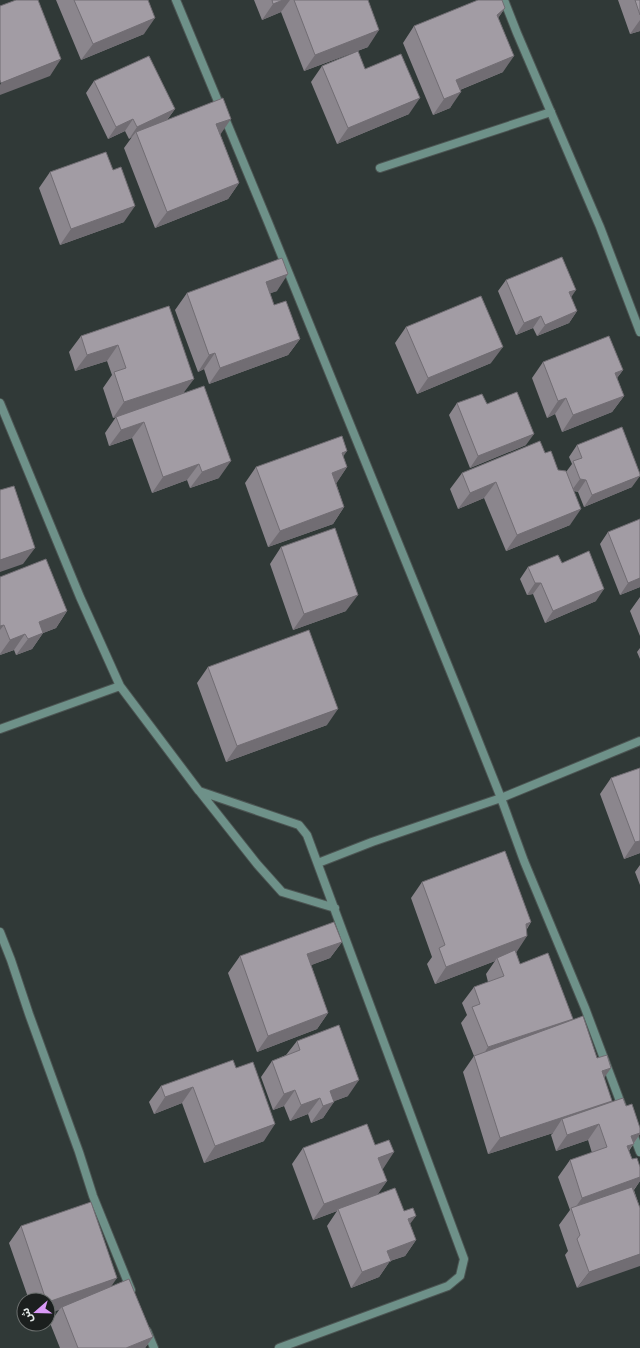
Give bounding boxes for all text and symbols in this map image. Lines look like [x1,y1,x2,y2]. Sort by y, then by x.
north arrow [16,1292,56,1332]
text: ش [19,1306,36,1324]

